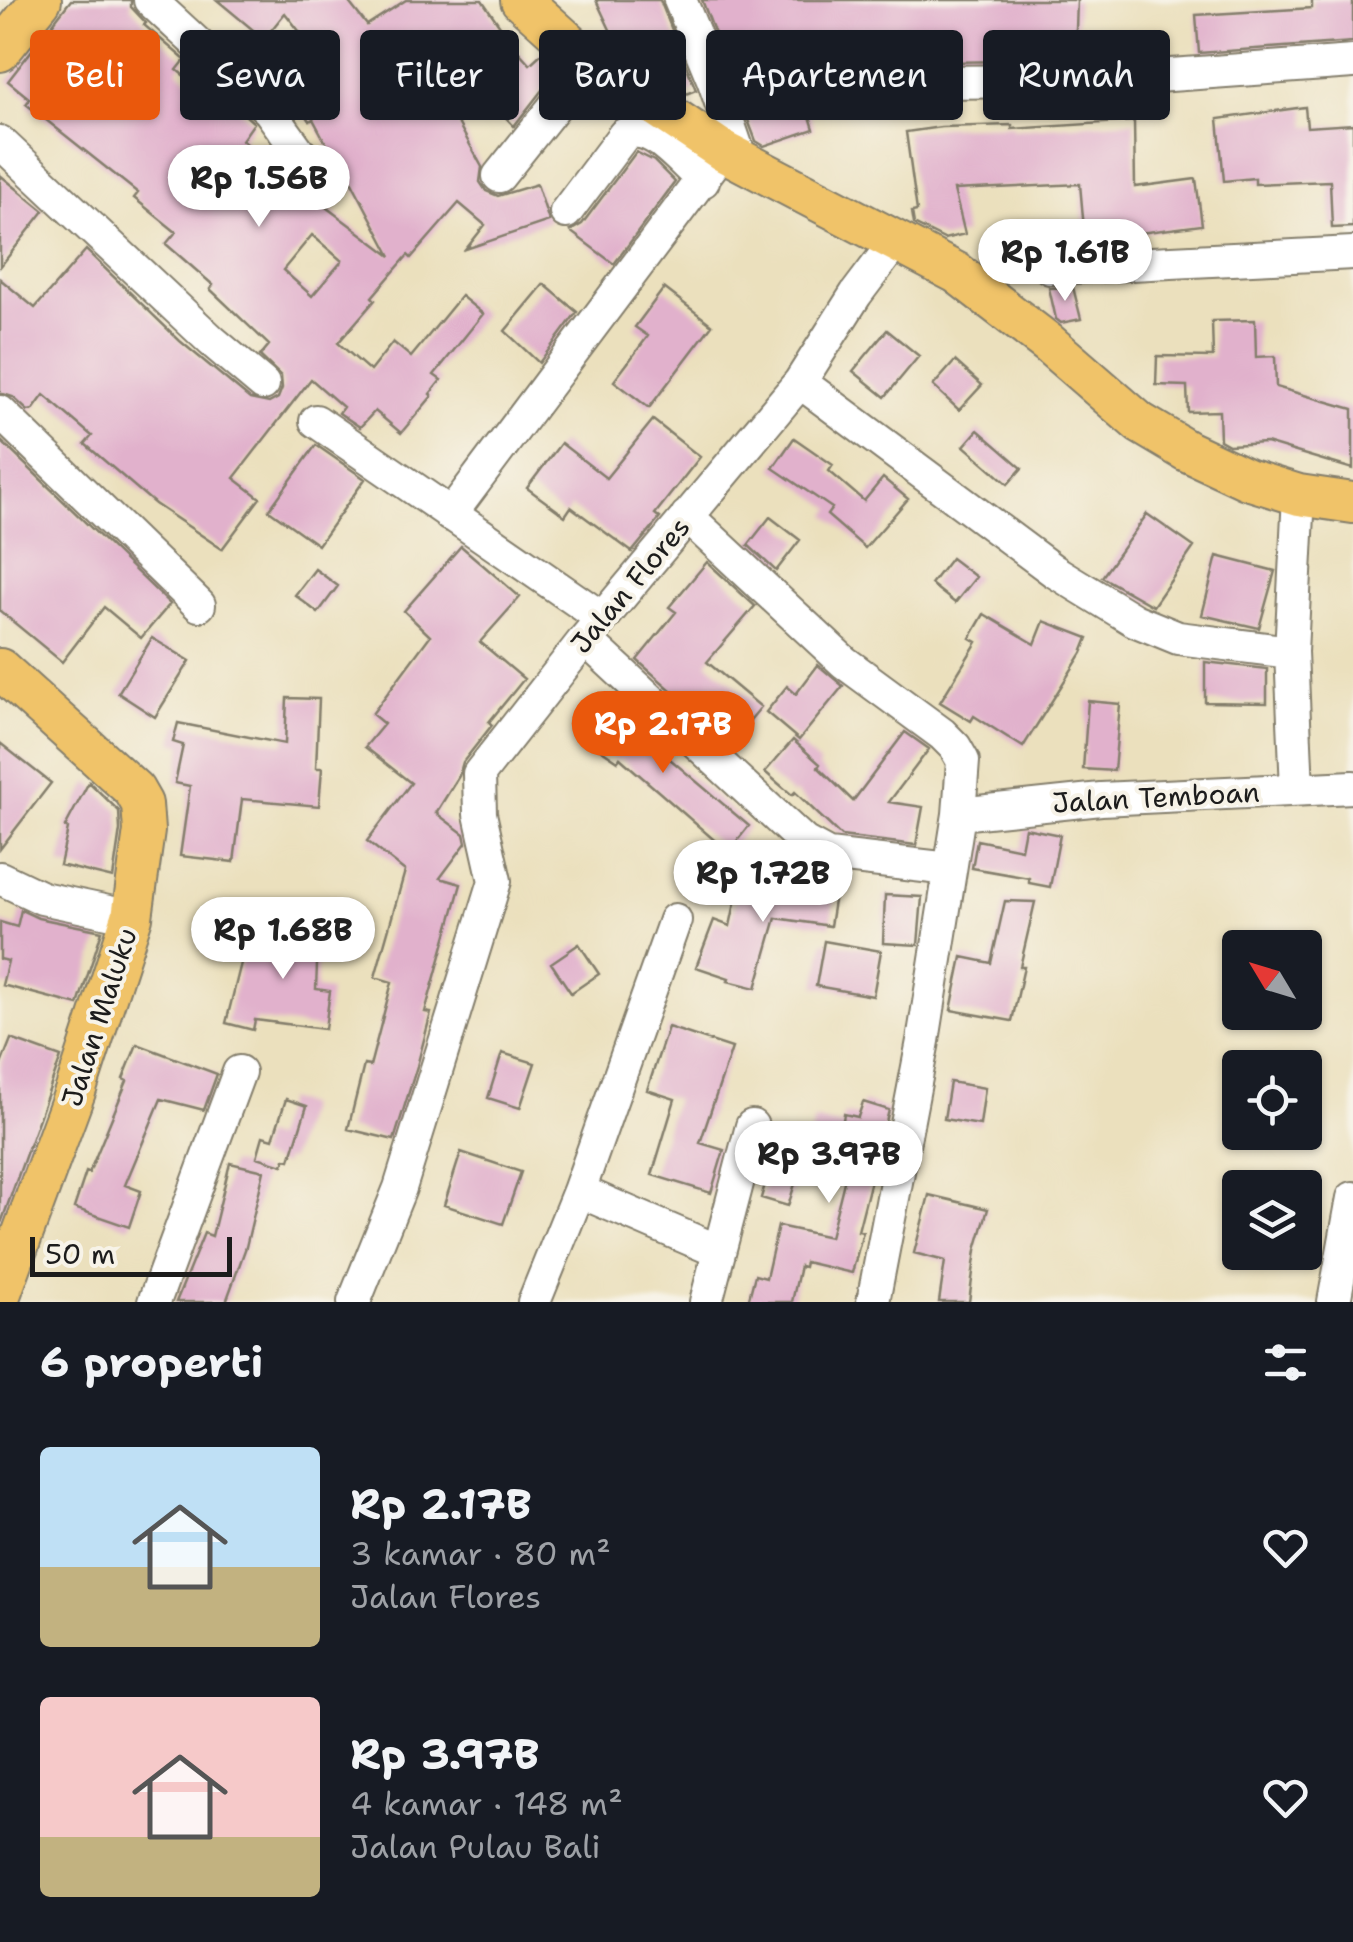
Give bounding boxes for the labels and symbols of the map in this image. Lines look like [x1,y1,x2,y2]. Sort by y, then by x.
pin: Rp 1.56B [156,145,362,230]
pin: Rp 1.61B [962,219,1168,304]
street label: Jalan Flores [562,509,698,661]
pin: Rp 2.17B [560,691,766,776]
street label: Jalan Temboan [1051,773,1261,821]
pin: Rp 1.72B [660,840,866,925]
pin: Rp 1.68B [180,897,386,982]
street label: Jalan Maluku [52,923,146,1111]
north arrow [1222,930,1322,1030]
pin: Rp 3.97B [726,1121,932,1206]
scale bar [30,1232,232,1276]

